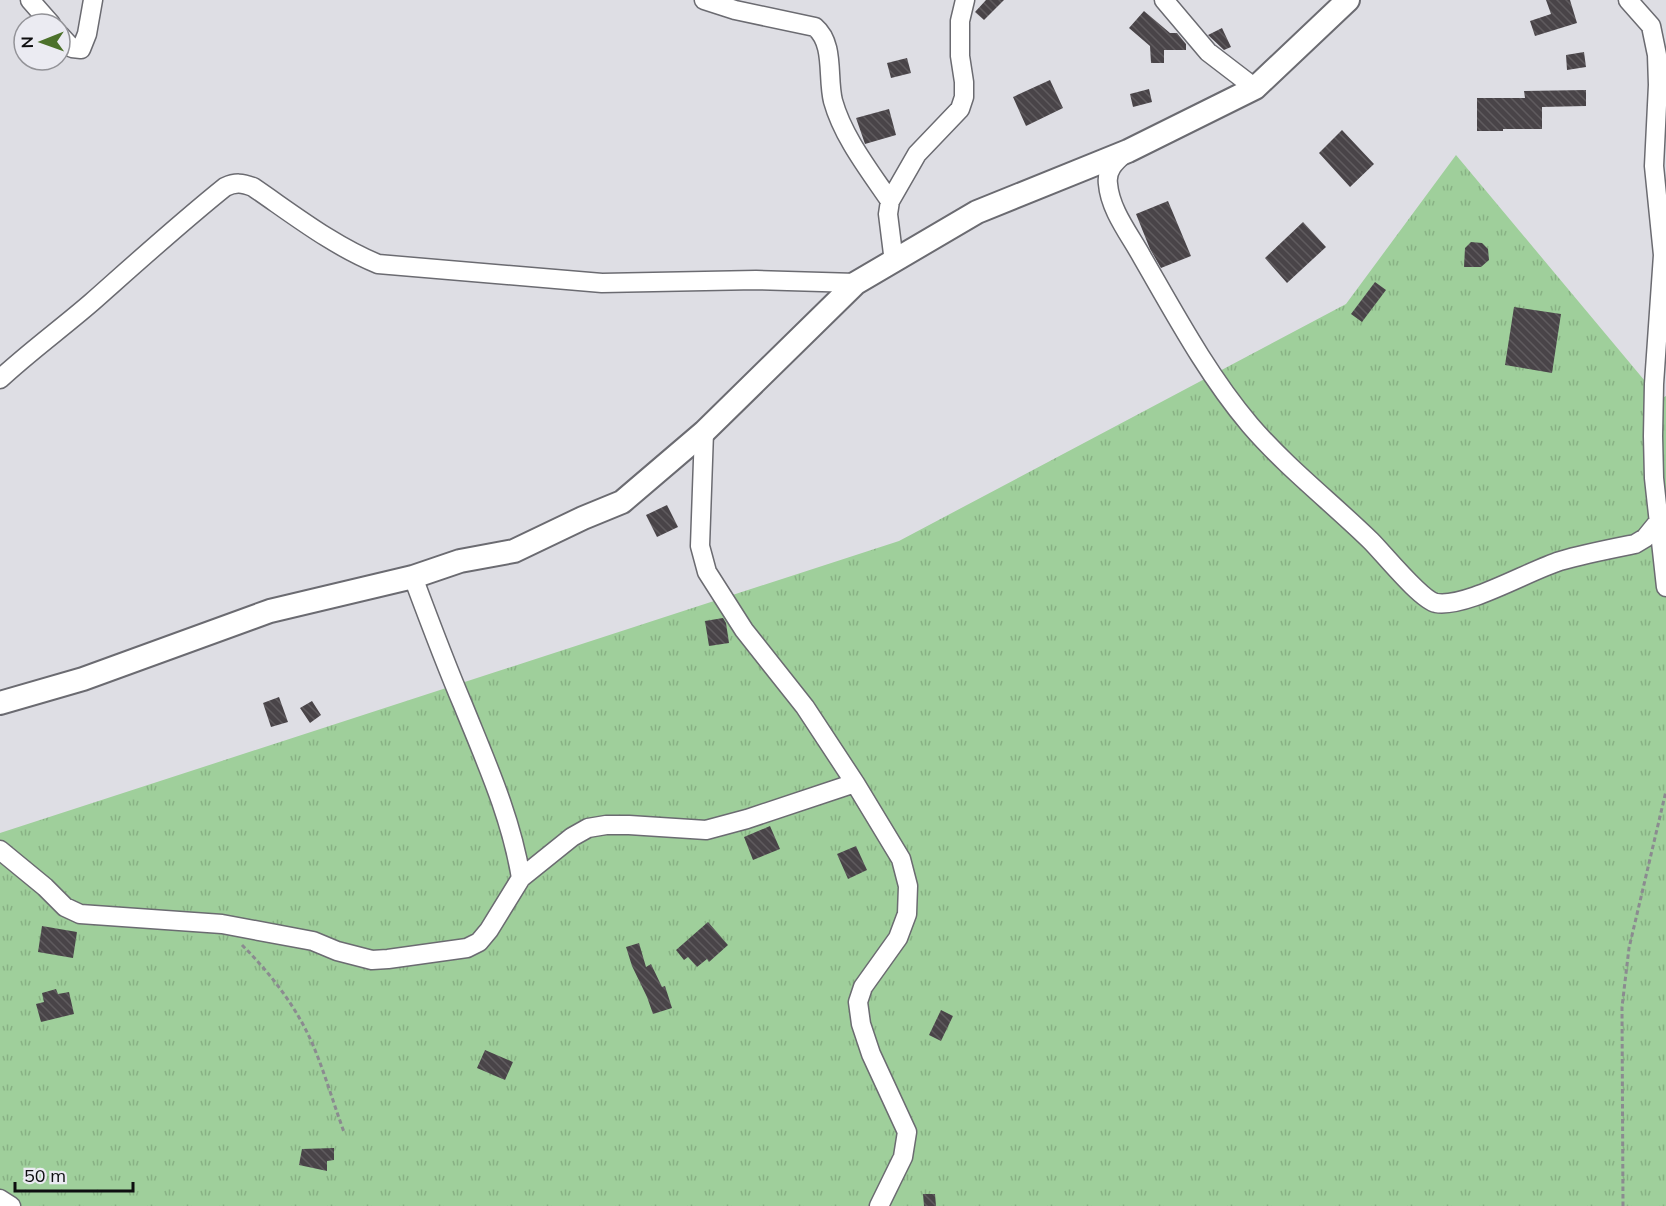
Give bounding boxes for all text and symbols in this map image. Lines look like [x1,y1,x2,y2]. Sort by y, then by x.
north arrow [12,12,72,72]
text: N [17,36,37,48]
scale bar [15,1155,134,1193]
text: 50 m [24,1164,66,1187]

